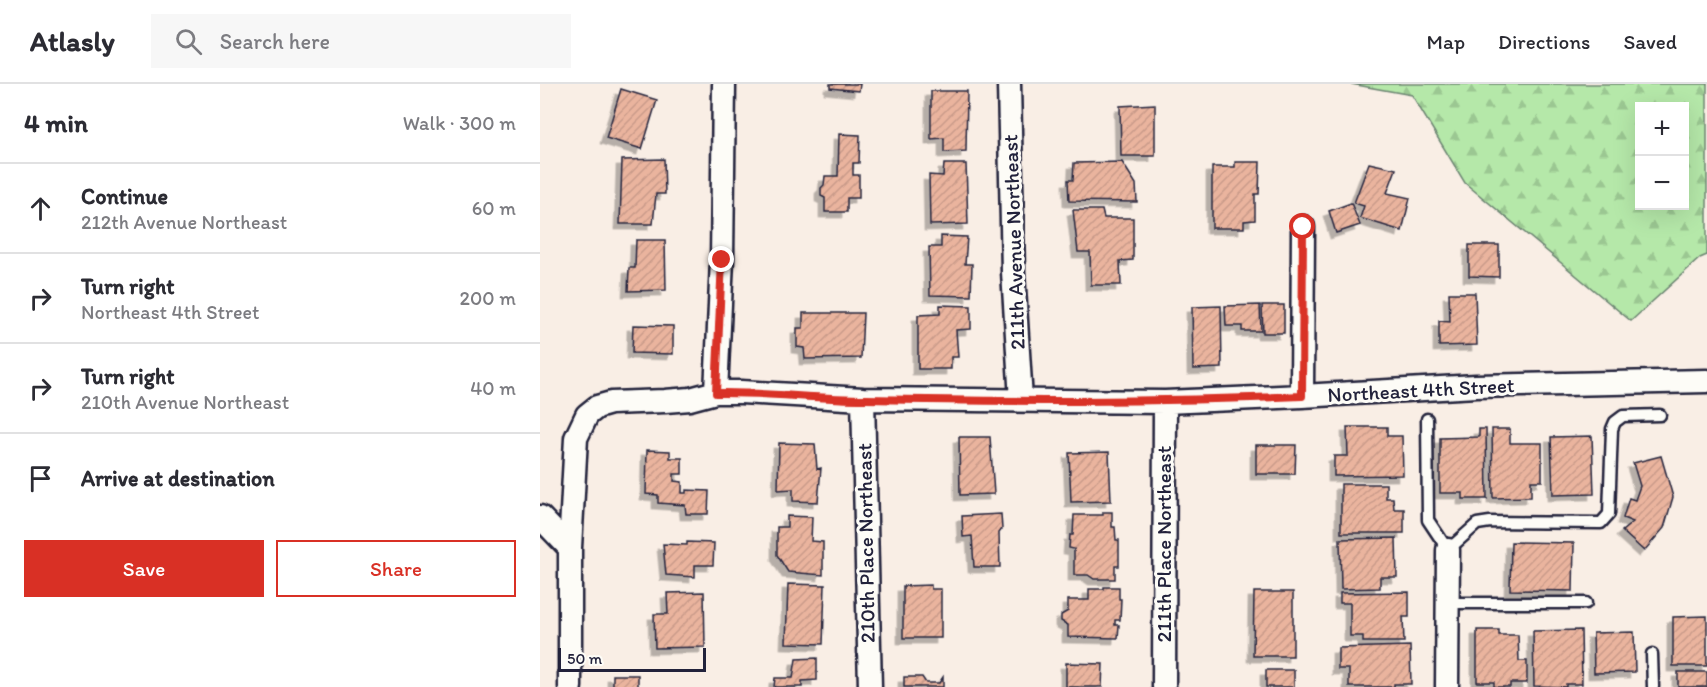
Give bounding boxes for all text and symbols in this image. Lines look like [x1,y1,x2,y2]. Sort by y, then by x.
search box [151,14,571,68]
text: Atlasly [30,24,115,58]
icon: search [172,25,205,58]
text: Search here [220,28,330,55]
text: Map [1427,29,1465,54]
text: Directions [1498,29,1590,54]
text: Saved [1623,29,1677,54]
map controls [1635,102,1689,210]
button: + [1635,102,1689,156]
text: 4 min [24,107,88,139]
text: Walk · 300 m [403,111,516,135]
street label: 211th Avenue Northeast [997,134,1030,350]
button: − [1635,156,1689,210]
text: Continue [81,183,168,210]
icon: ahead [24,192,57,225]
text: 60 m [472,196,516,220]
text: 212th Avenue Northeast [81,210,287,234]
route start [1289,213,1315,239]
route end [708,246,734,272]
text: Turn right [81,273,175,300]
icon: right [24,282,57,315]
text: 200 m [460,286,516,310]
text: Northeast 4th Street [81,300,260,324]
text: Turn right [81,363,175,390]
icon: right [24,372,57,405]
street label: Northeast 4th Street [1327,372,1515,407]
text: 40 m [470,376,516,400]
text: 210th Avenue Northeast [81,390,289,414]
street label: 210th Place Northeast [851,443,880,643]
street label: 211th Place Northeast [1151,445,1176,642]
icon: arrive [24,462,57,495]
text: Arrive at destination [81,465,275,492]
button: Save [24,540,264,597]
button: Share [276,540,516,597]
scale bar [558,645,706,672]
text: 50 m [567,649,602,668]

